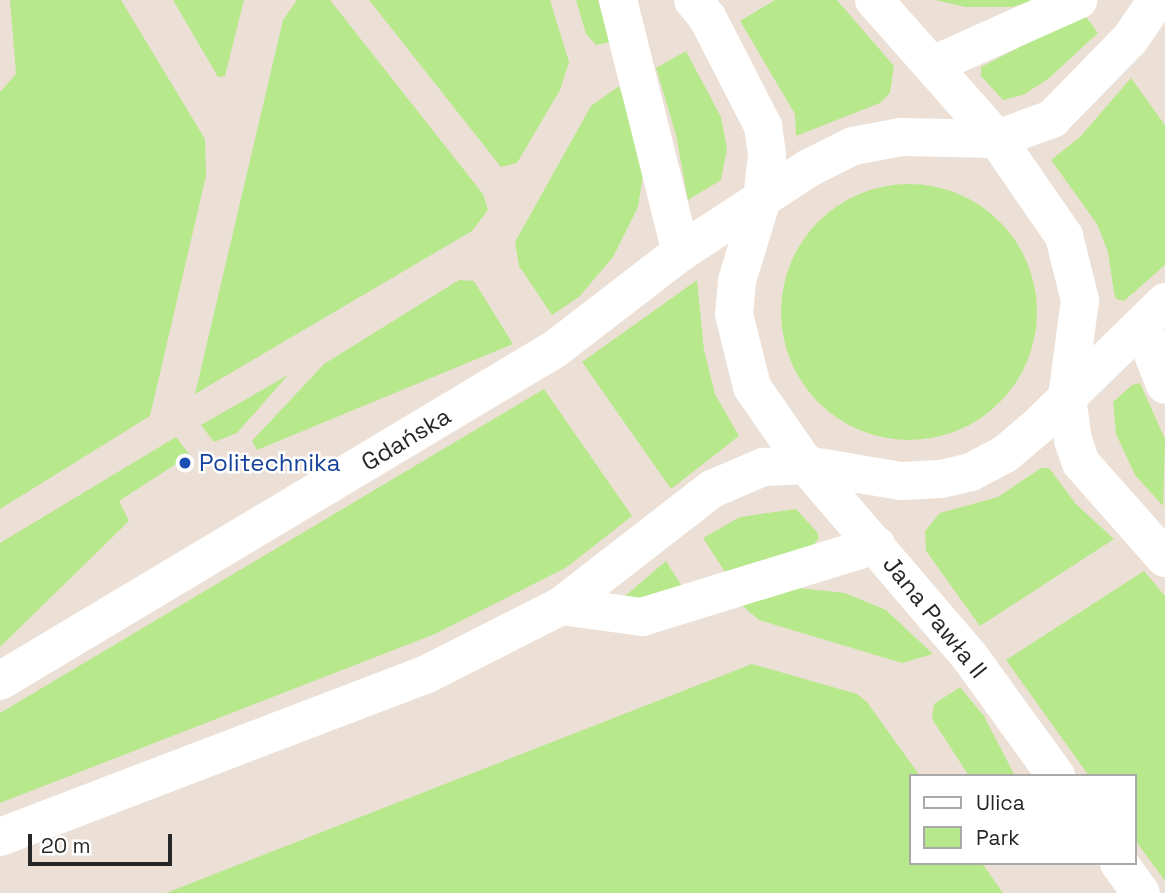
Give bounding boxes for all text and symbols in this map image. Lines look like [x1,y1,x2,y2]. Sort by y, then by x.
street label: Gdańska [356,401,456,477]
place label: Politechnika [199,449,341,477]
marker: Politechnika [177,455,193,471]
street label: Jana Pawła II [877,550,993,684]
legend [909,774,1137,865]
text: Ulica [976,789,1025,816]
scale bar [32,820,175,864]
text: Park [976,824,1020,851]
text: 20 m [41,832,91,859]

